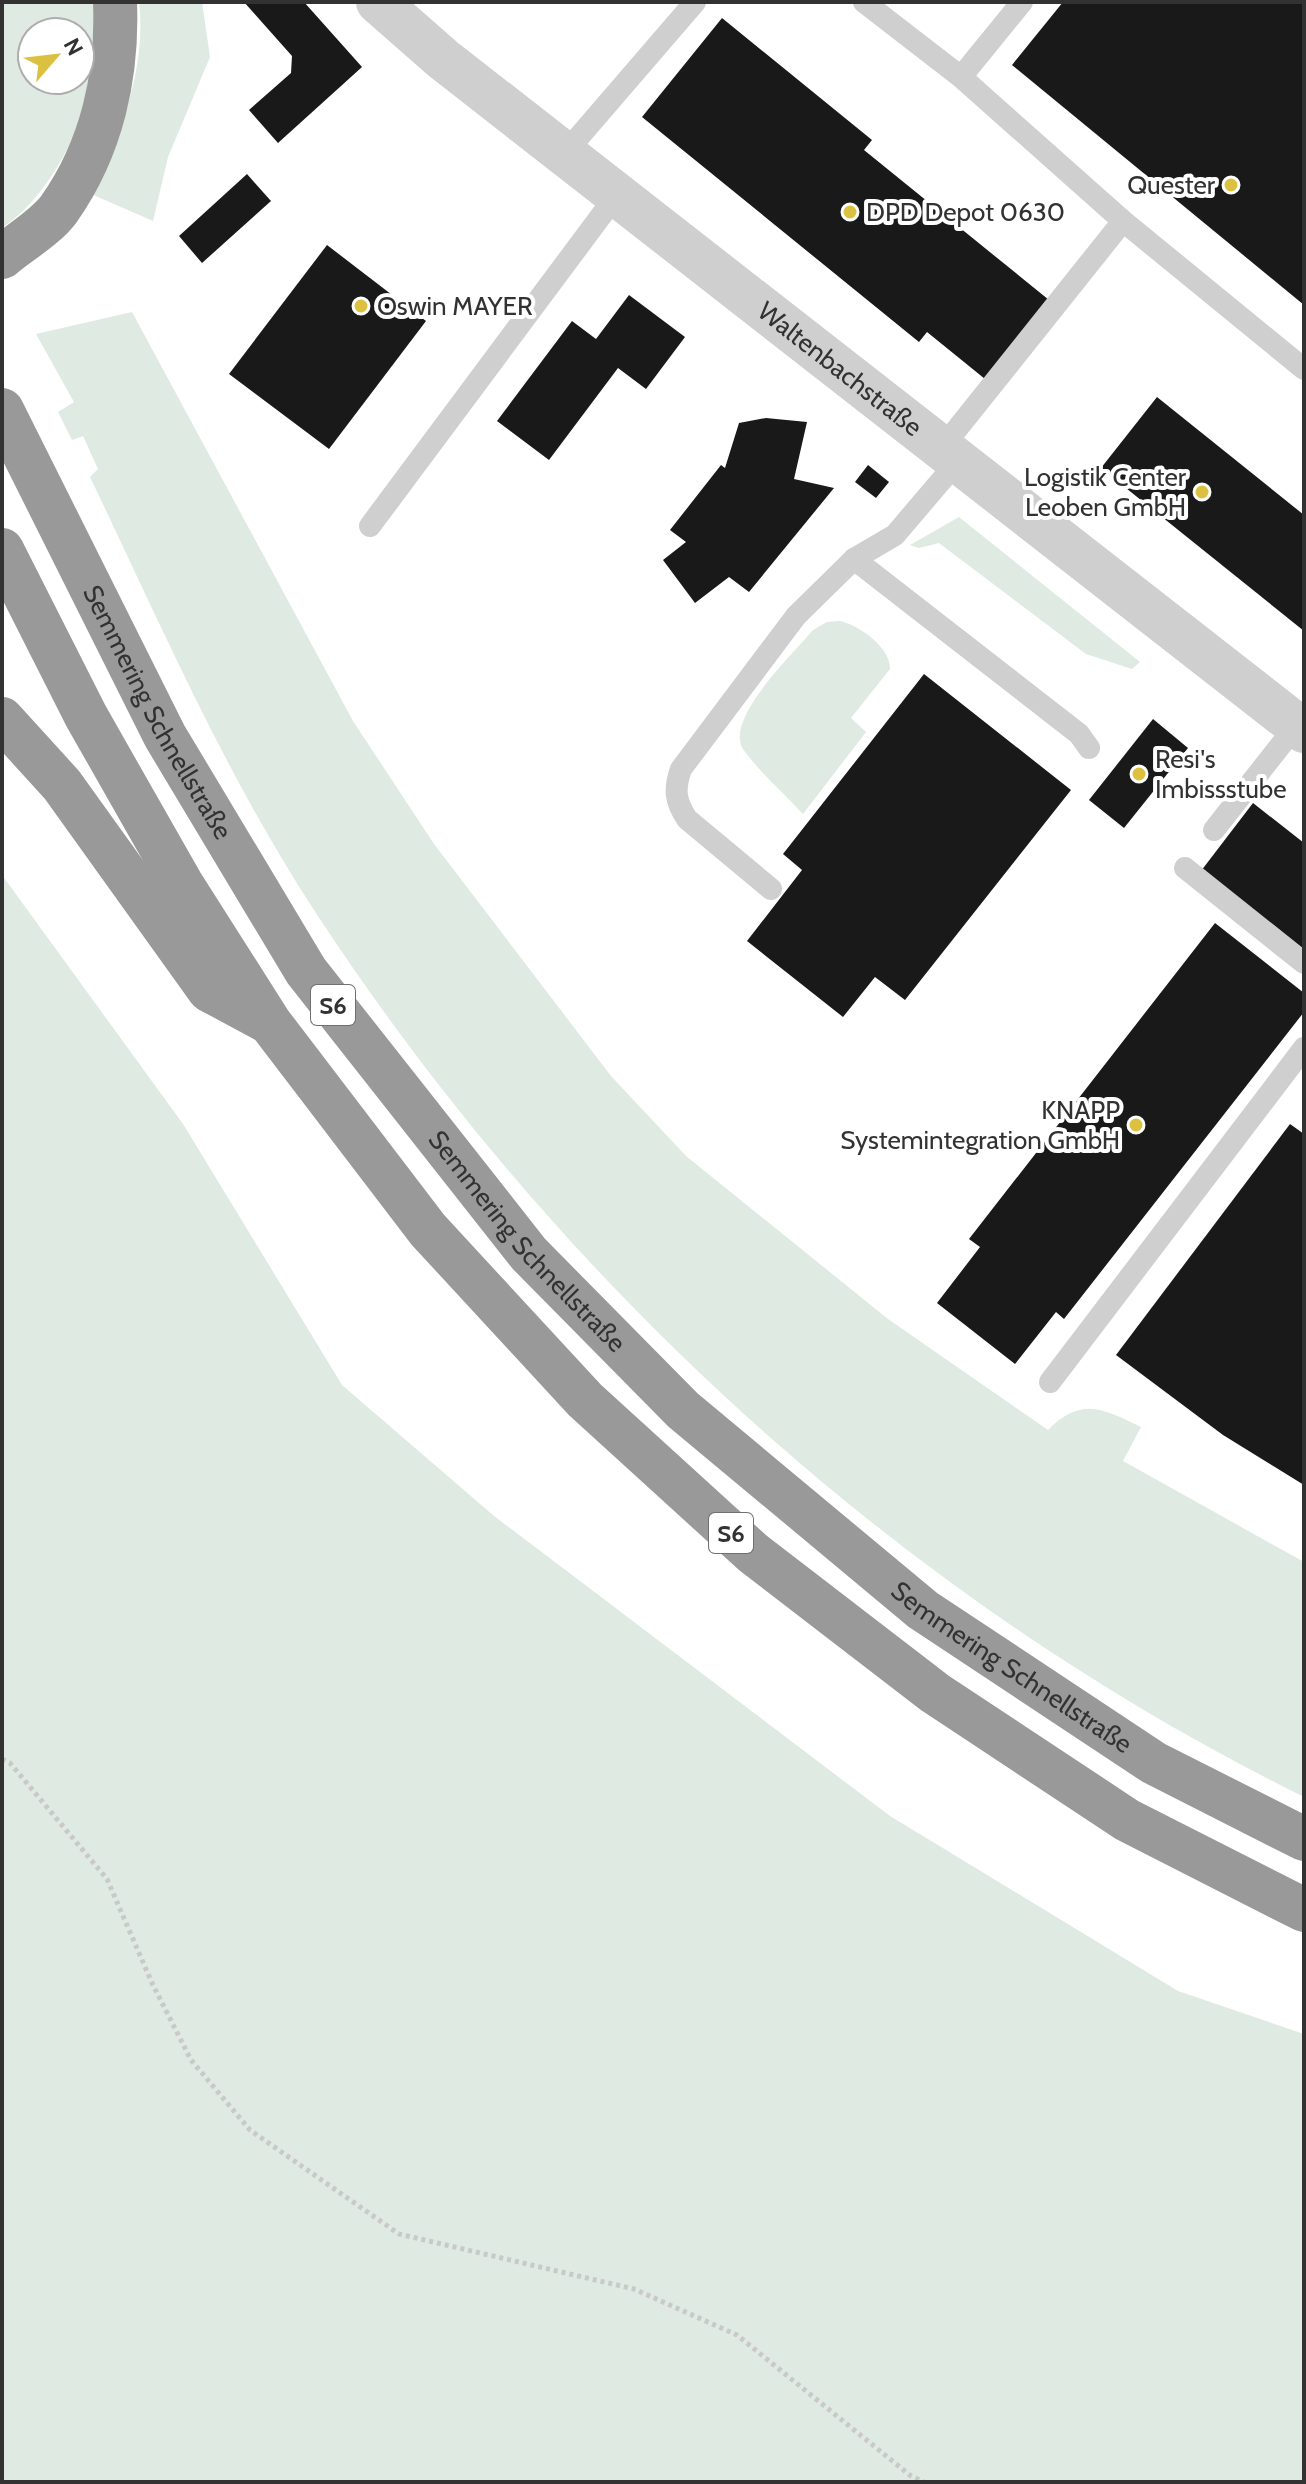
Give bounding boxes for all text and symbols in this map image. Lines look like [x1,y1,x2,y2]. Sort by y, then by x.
north arrow [16,16,96,96]
text: N [58,34,89,60]
place label: Quester [1127,169,1216,201]
marker: Quester [1222,176,1240,194]
place label: DPD Depot 0630 [866,196,1065,228]
marker: DPD Depot 0630 [841,203,859,221]
place label: Oswin MAYER [377,290,533,322]
street label: Waltenbachstraße [751,295,929,443]
marker: Oswin MAYER [352,297,370,315]
place label: Logistik Center Leoben GmbH [1024,461,1187,523]
marker: Logistik Center Leoben GmbH [1193,483,1211,501]
street label: Semmering Schnellstraße [76,580,239,845]
place label: Resi's Imbissstube [1155,743,1287,805]
marker: Resi's Imbissstube [1130,765,1148,783]
road number: S6 [311,985,355,1025]
place label: KNAPP Systemintegration GmbH [840,1094,1120,1156]
marker: KNAPP Systemintegration GmbH [1127,1116,1145,1134]
street label: Semmering Schnellstraße [422,1124,633,1359]
road number: S6 [709,1513,753,1553]
street label: Semmering Schnellstraße [885,1574,1138,1760]

